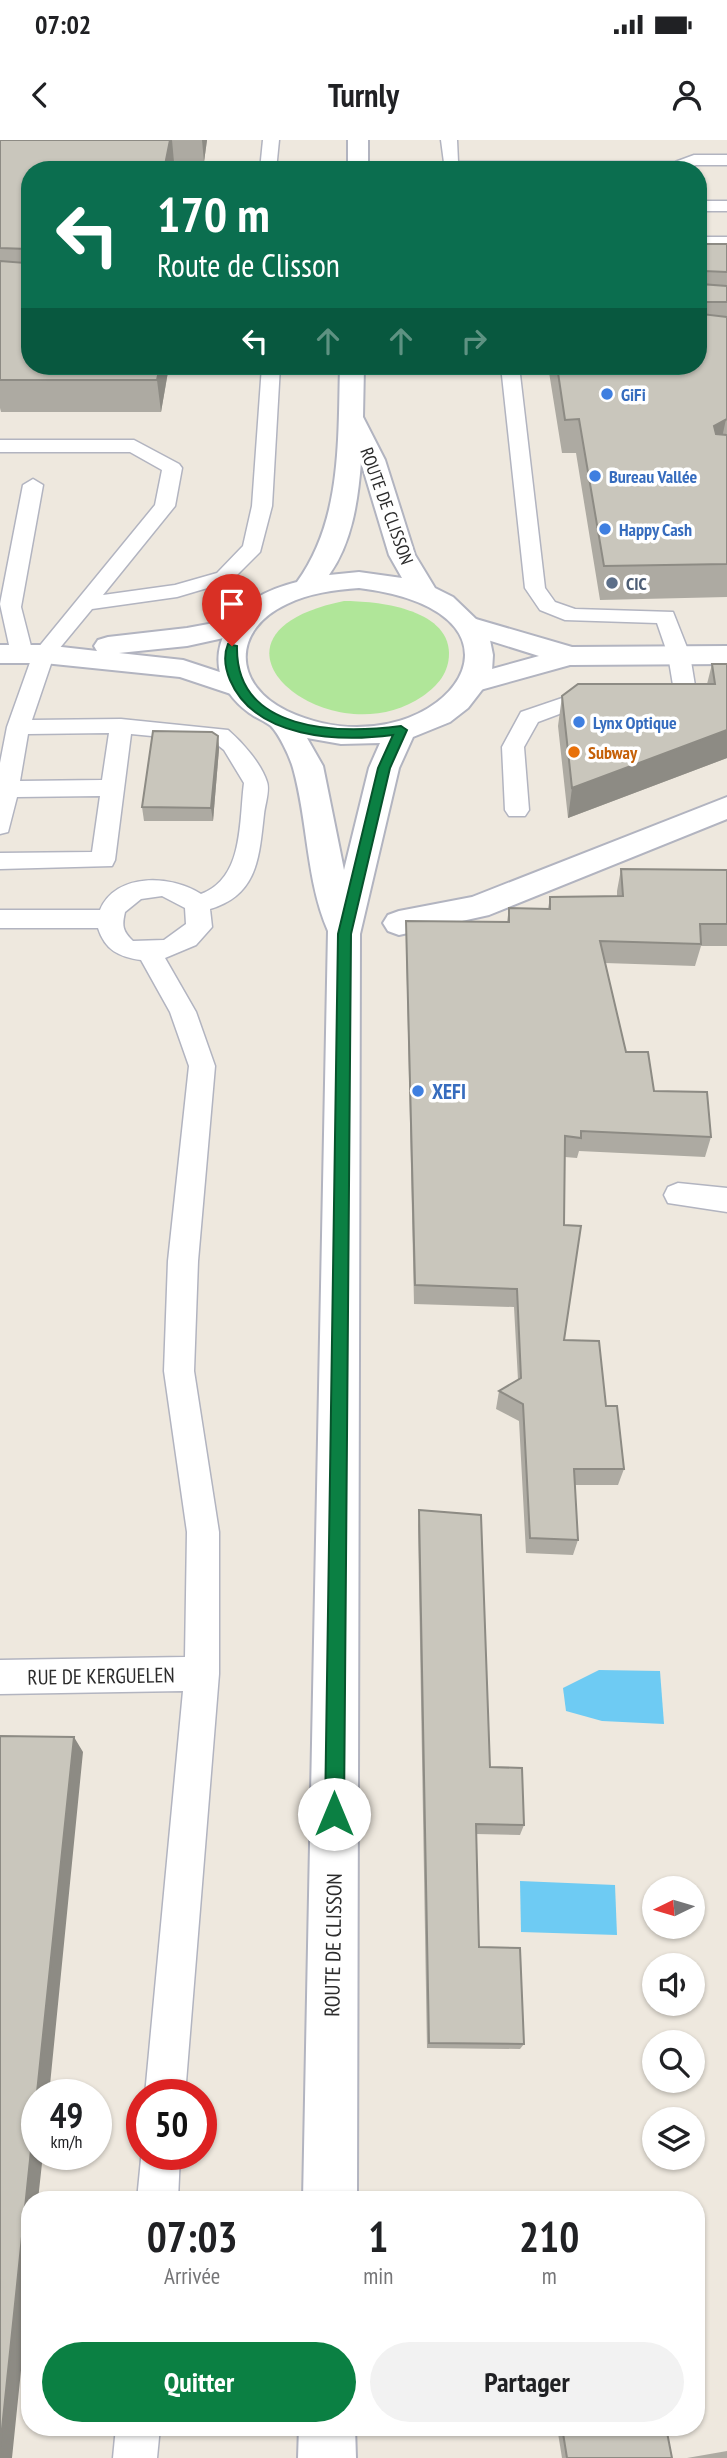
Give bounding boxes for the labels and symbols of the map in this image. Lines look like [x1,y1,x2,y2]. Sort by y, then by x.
place label: GiFi [621,383,646,406]
marker: GiFi [599,386,615,402]
street label: ROUTE DE CLISSON [355,444,419,568]
place label: Bureau Vallée [609,465,698,488]
marker: Bureau Vallée [587,468,603,484]
place label: Happy Cash [619,518,692,541]
marker: Happy Cash [597,521,613,537]
place label: CIC [626,572,647,595]
pin [202,574,262,646]
marker: CIC [604,575,620,591]
place label: Lynx Optique [593,711,677,734]
marker: Lynx Optique [571,714,587,730]
place label: Subway [588,741,638,764]
marker: Subway [566,744,582,760]
place label: XEFI [432,1078,466,1105]
marker: XEFI [410,1083,426,1099]
street label: RUE DE KERGUELEN [27,1661,175,1691]
position arrow [297,1777,371,1851]
street label: ROUTE DE CLISSON [318,1873,348,2017]
north arrow [642,1876,705,1939]
speed limit sign: 50 [126,2079,217,2170]

